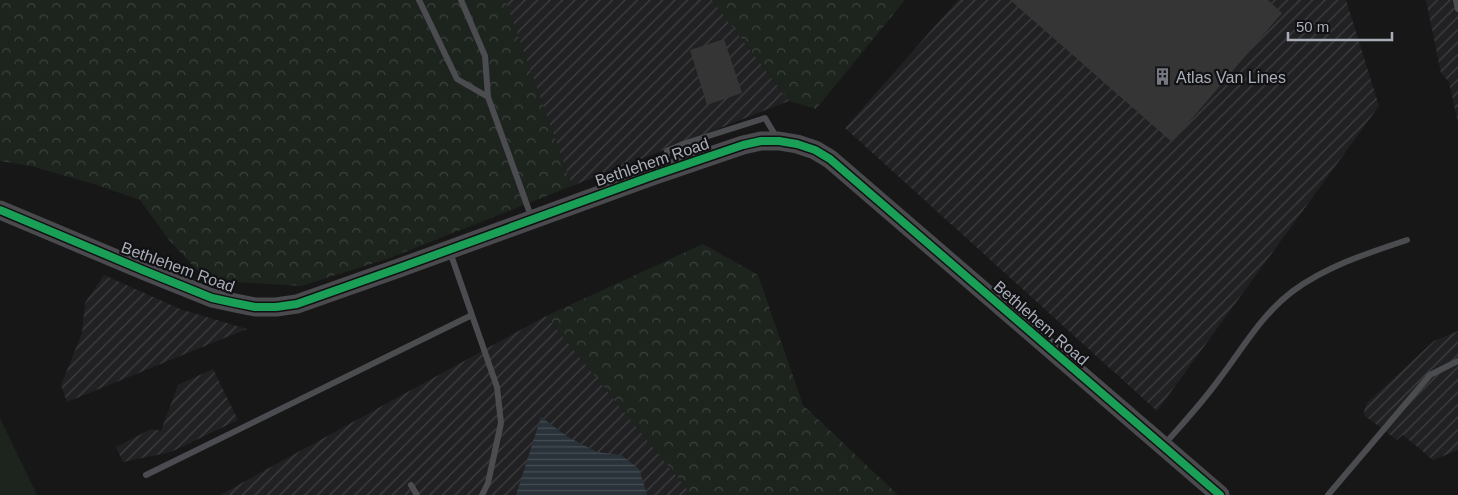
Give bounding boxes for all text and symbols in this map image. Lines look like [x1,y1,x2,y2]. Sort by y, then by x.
scale bar [1288,10,1392,42]
text: 50 m [1296,18,1329,35]
building icon: Atlas Van Lines [1152,67,1172,87]
place label: Atlas Van Lines [1176,69,1286,86]
street label: Bethlehem Road [593,135,711,189]
street label: Bethlehem Road [119,239,237,295]
street label: Bethlehem Road [990,277,1092,369]

